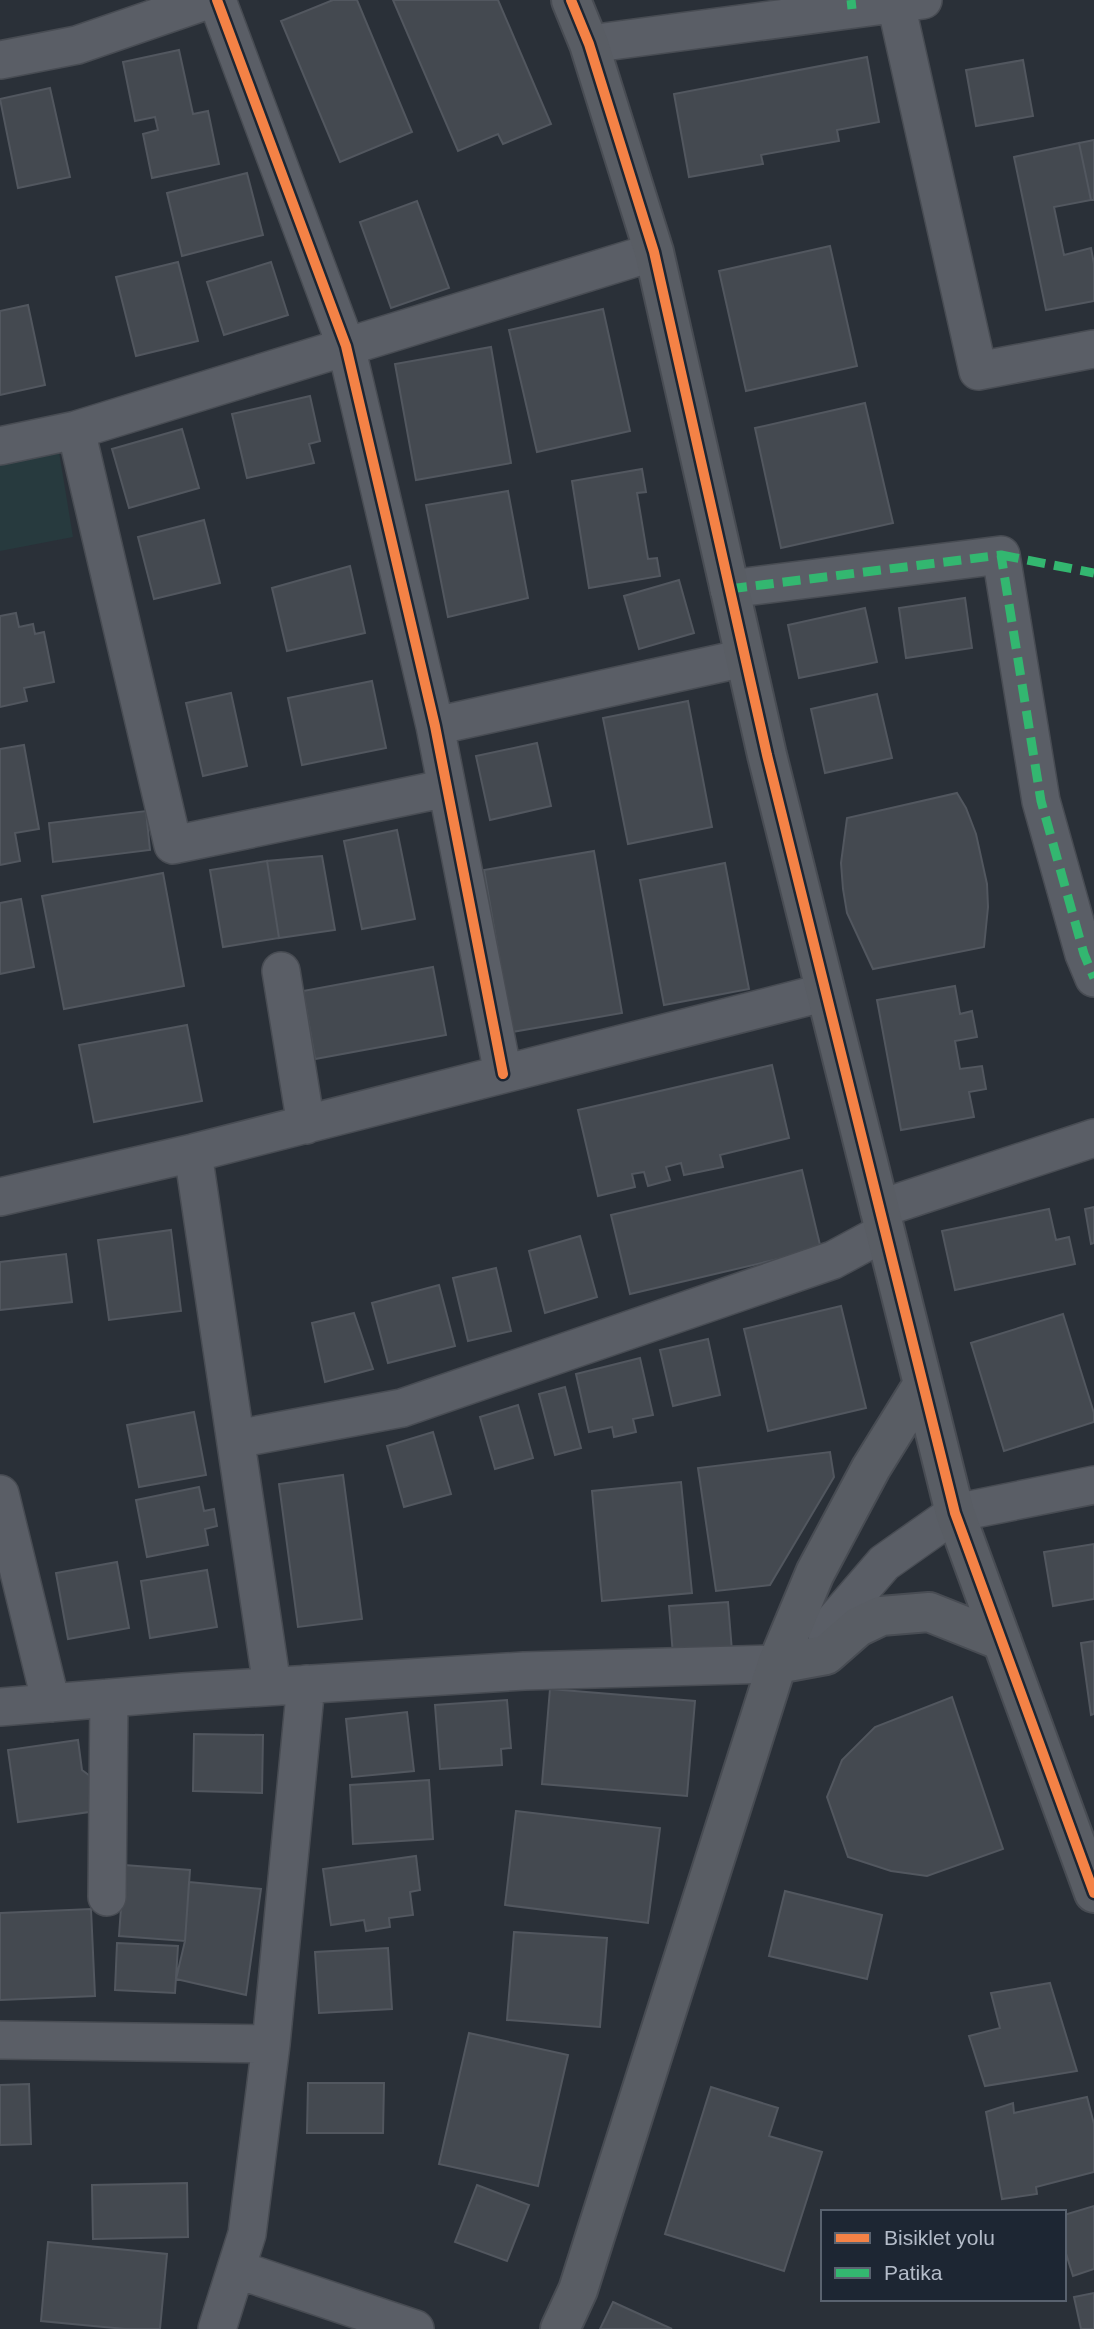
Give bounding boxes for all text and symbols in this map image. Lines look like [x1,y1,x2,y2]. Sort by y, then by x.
legend [821,2210,1066,2301]
text: Bisiklet yolu [884,2226,995,2249]
text: Patika [884,2261,943,2284]

